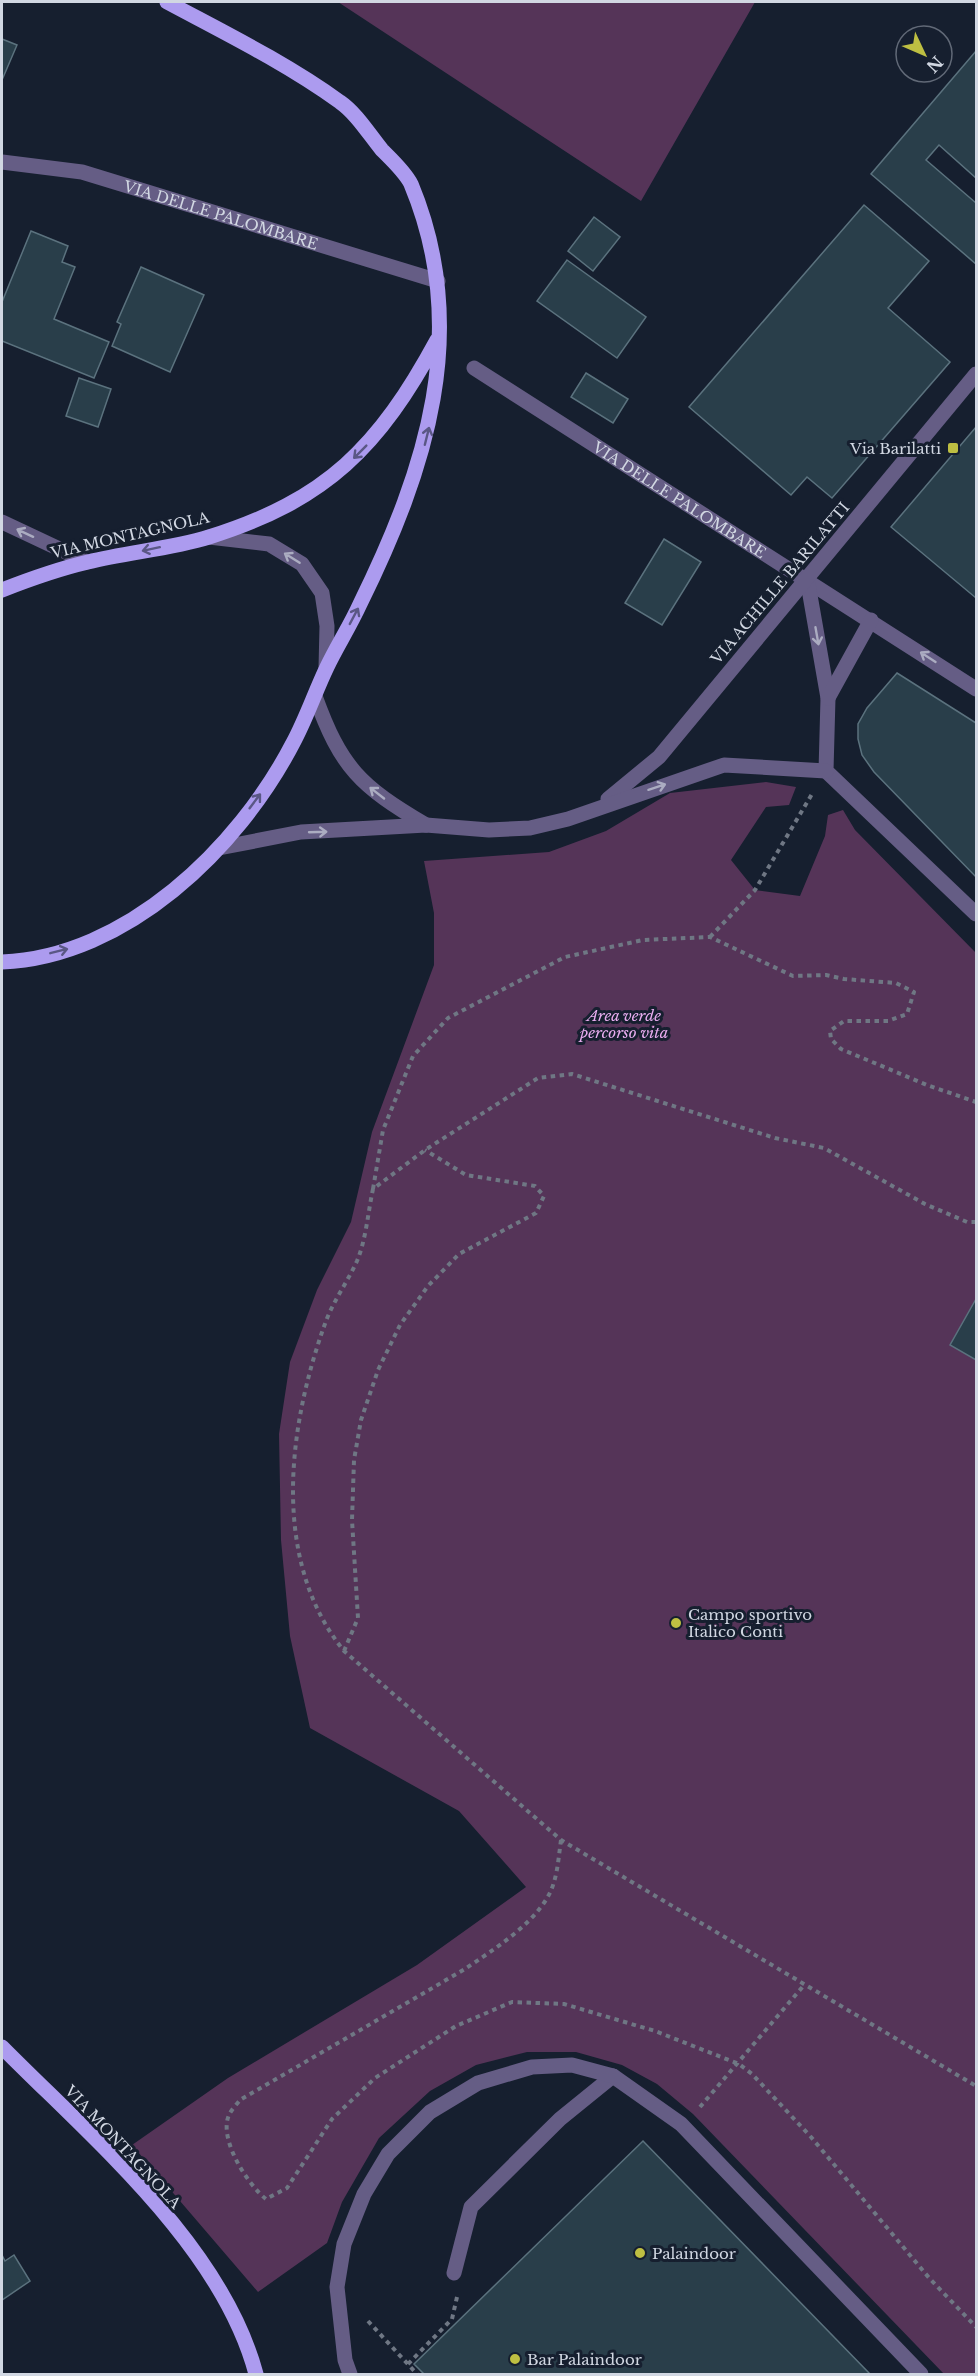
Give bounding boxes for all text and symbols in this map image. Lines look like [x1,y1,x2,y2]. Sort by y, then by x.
north arrow [894,24,954,84]
text: N [922,52,947,77]
street label: VIA DELLE PALOMBARE [121,176,321,253]
one-way arrow [421,427,433,446]
street label: VIA DELLE PALOMBARE [588,436,770,562]
place label: Via Barilatti [849,439,941,458]
marker: Via Barilatti [946,441,960,455]
one-way arrow [352,445,367,460]
street label: VIA ACHILLE BARILATTI [706,498,853,669]
street label: VIA MONTAGNOLA [48,507,211,563]
one-way arrow [17,526,35,538]
one-way arrow [142,544,161,555]
one-way arrow [284,552,301,565]
one-way arrow [349,608,360,626]
one-way arrow [812,626,823,645]
one-way arrow [920,651,936,663]
one-way arrow [647,781,666,792]
one-way arrow [369,786,385,799]
one-way arrow [248,794,261,810]
one-way arrow [307,826,327,837]
one-way arrow [49,945,68,957]
park label: Area verde percorso vita [578,1006,668,1042]
place label: Campo sportivo Italico Conti [688,1605,812,1641]
marker: Campo sportivo Italico Conti [669,1616,683,1630]
street label: VIA MONTAGNOLA [60,2081,185,2213]
place label: Palaindoor [652,2244,737,2263]
marker: Palaindoor [633,2246,647,2260]
place label: Bar Palaindoor [527,2350,643,2369]
marker: Bar Palaindoor [508,2352,522,2366]

